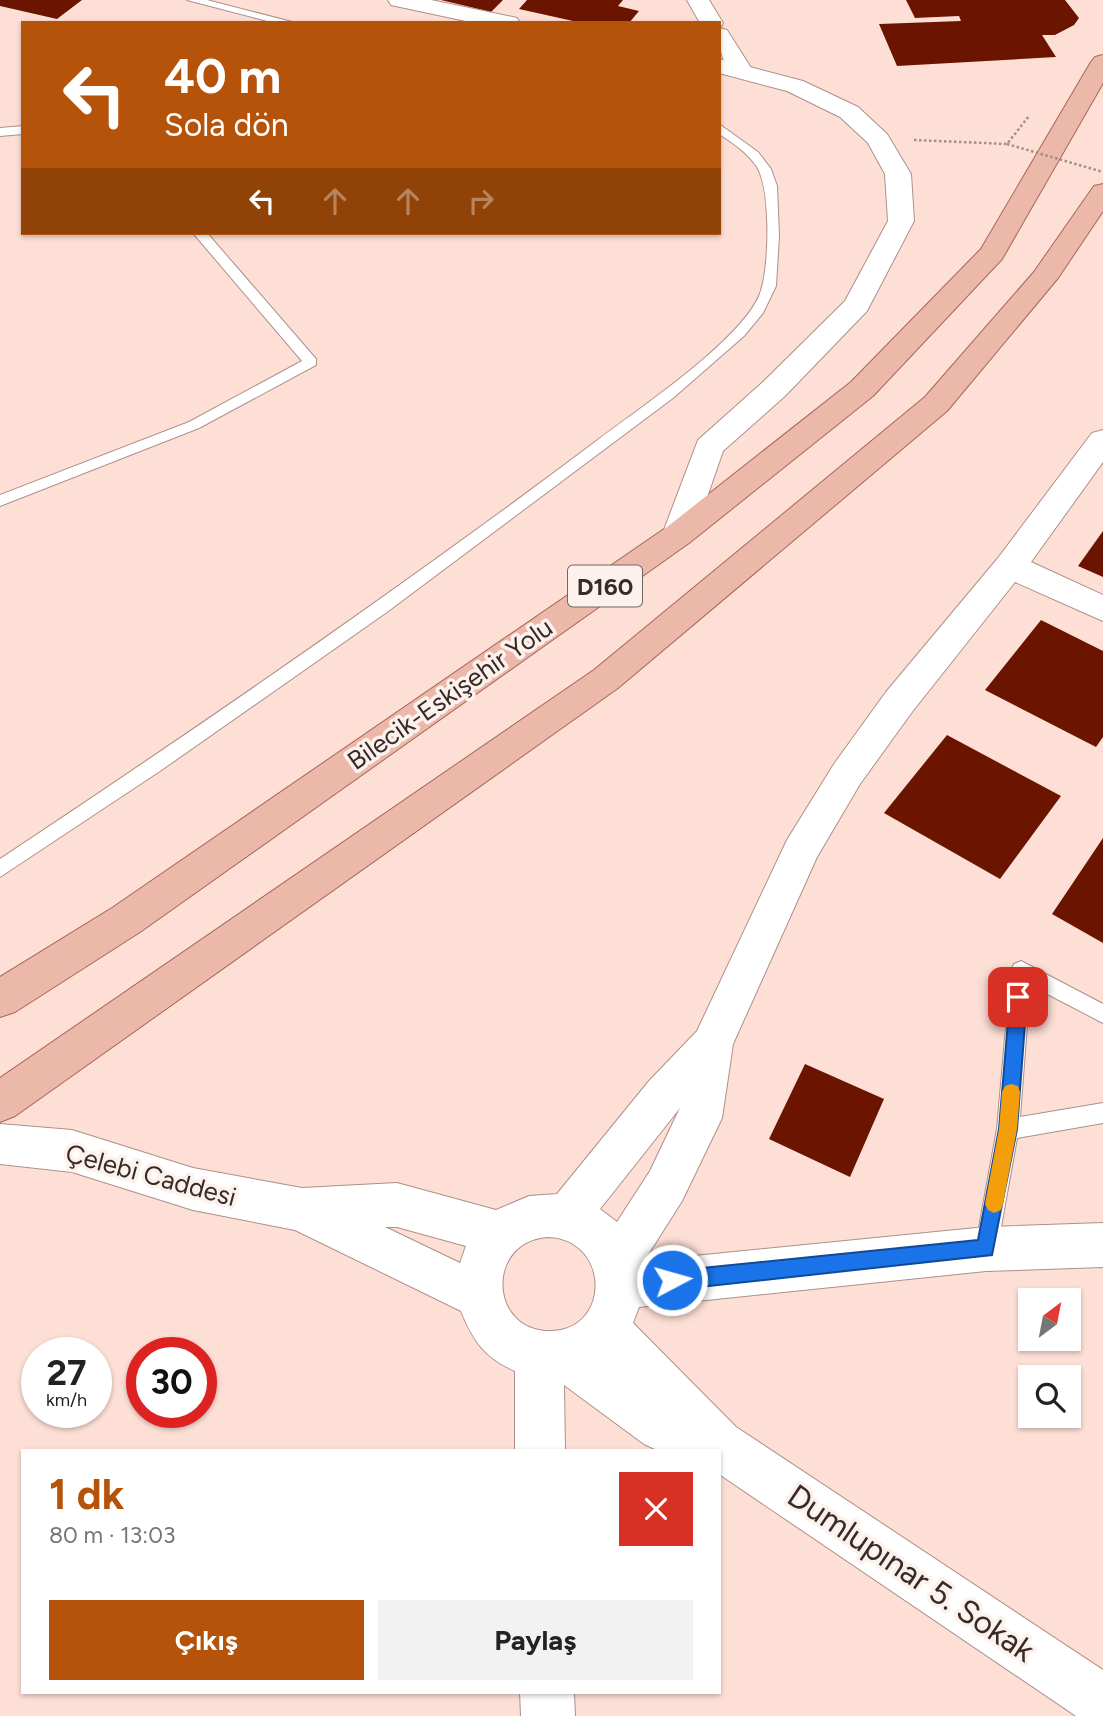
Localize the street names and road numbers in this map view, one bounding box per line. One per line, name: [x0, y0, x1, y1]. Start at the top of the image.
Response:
road number: D160: [568, 566, 642, 606]
street label: Bilecik-Eskişehir Yolu: [341, 611, 559, 777]
street label: Çelebi Caddesi: [62, 1137, 240, 1213]
street label: Dumlupınar 5. Sokak: [780, 1476, 1042, 1670]

